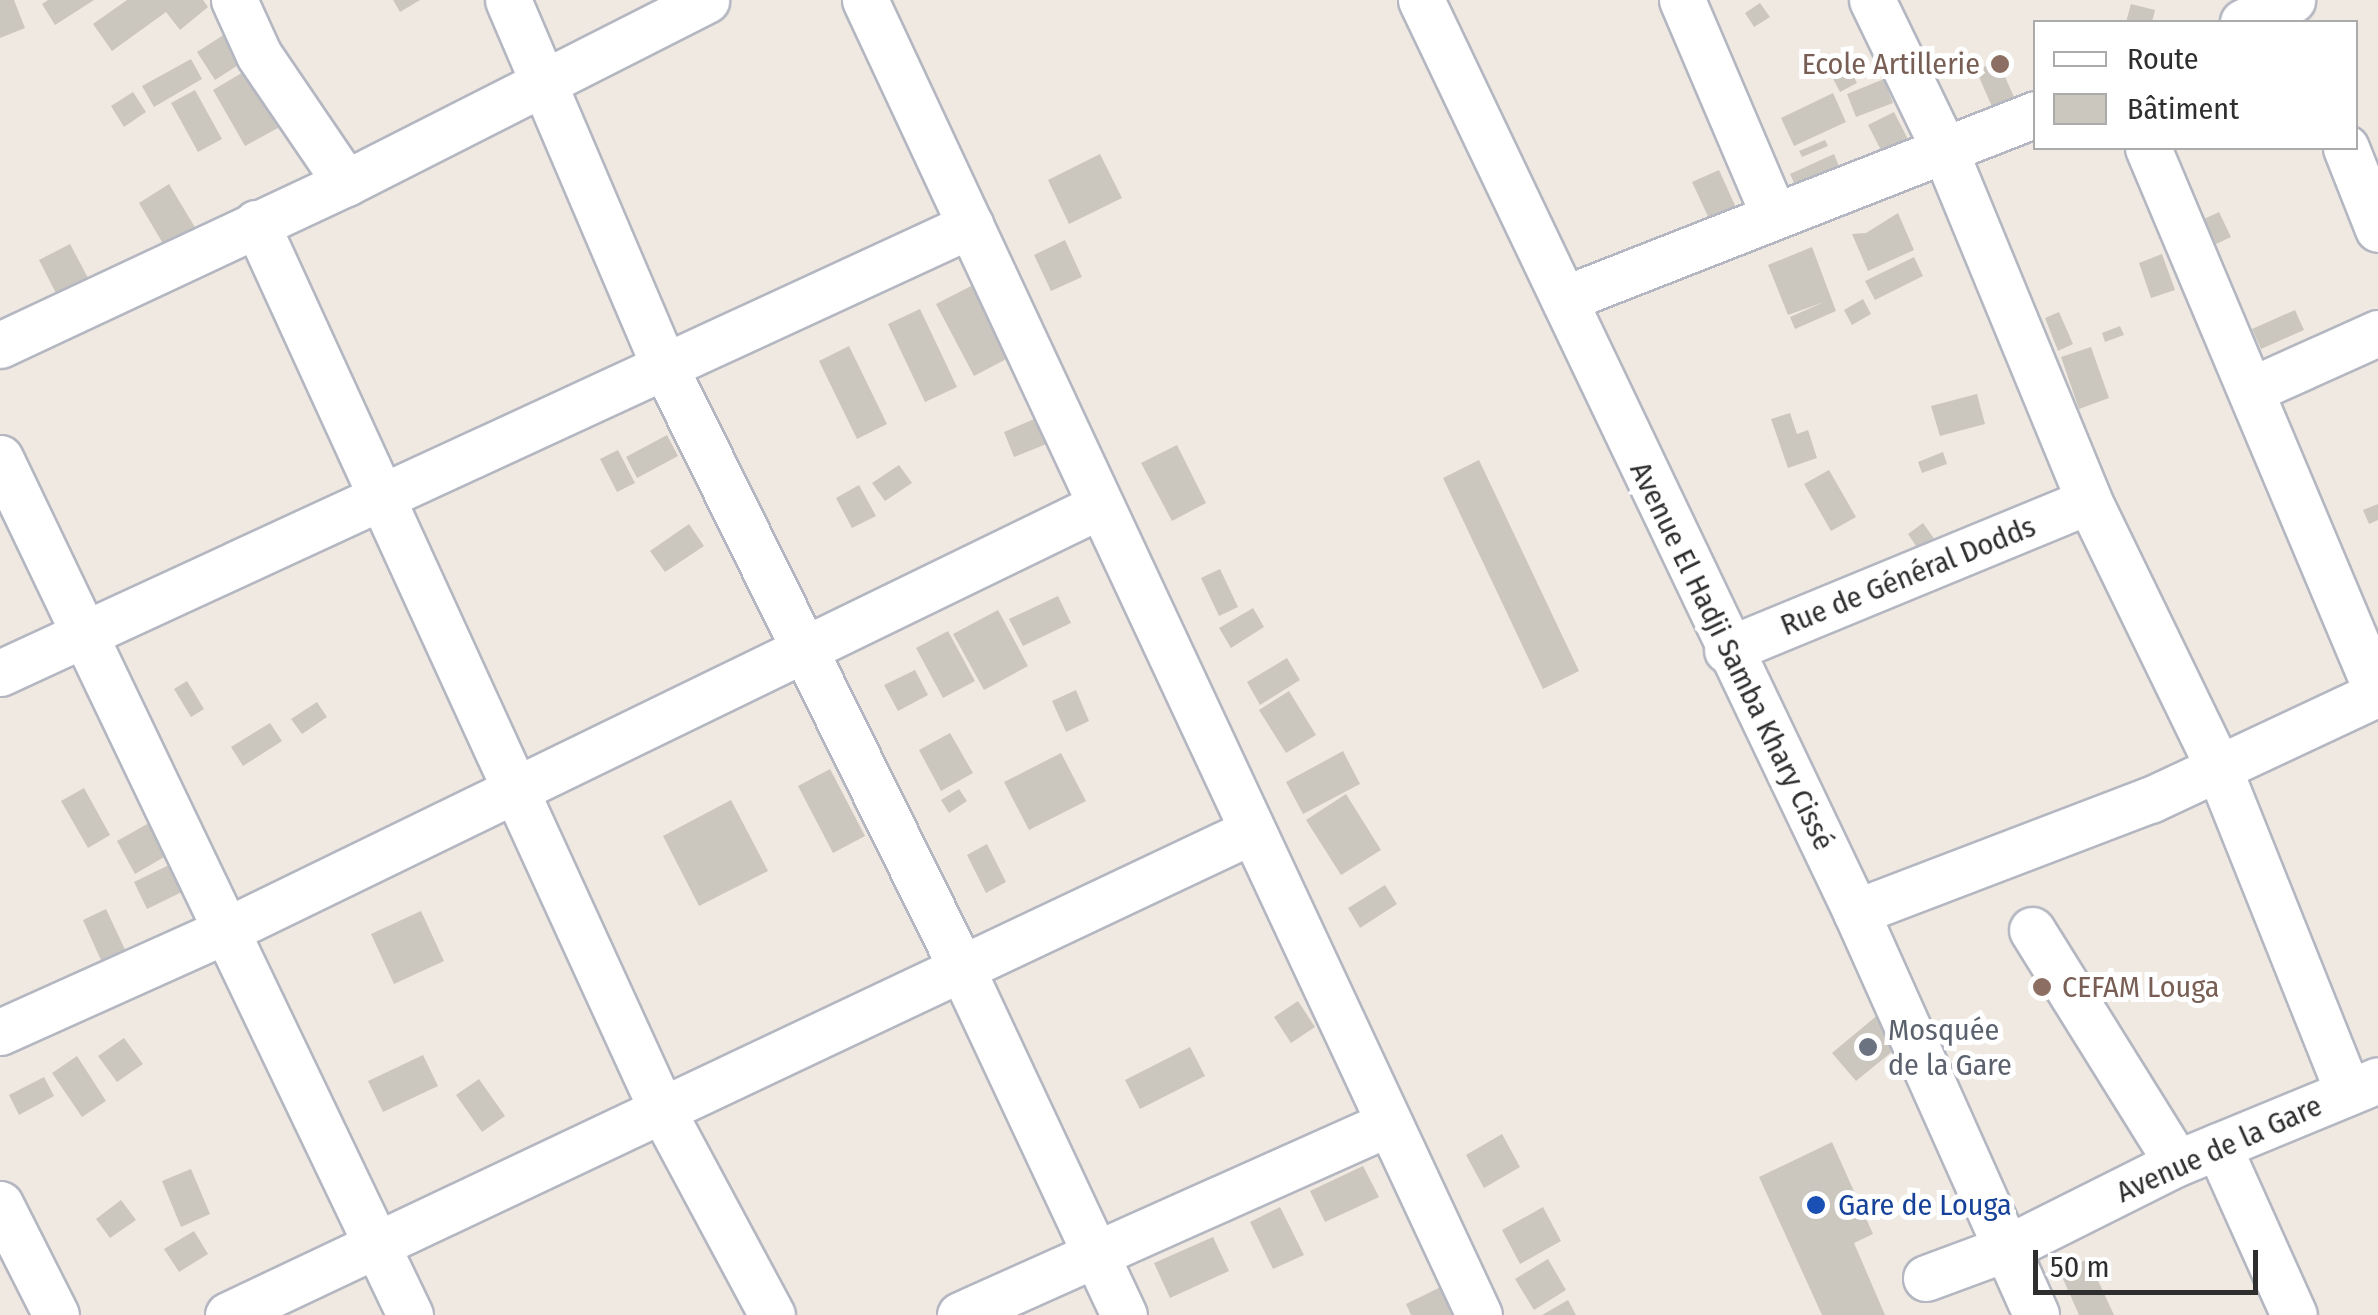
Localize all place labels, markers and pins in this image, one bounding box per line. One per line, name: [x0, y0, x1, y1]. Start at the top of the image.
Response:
place label: Ecole Artillerie: [1802, 46, 1980, 82]
marker: Ecole Artillerie: [1989, 53, 2011, 75]
place label: CEFAM Louga: [2062, 969, 2219, 1005]
marker: CEFAM Louga: [2031, 976, 2053, 998]
place label: Mosquée de la Gare: [1888, 1012, 2012, 1082]
marker: Mosquée de la Gare: [1857, 1036, 1879, 1058]
place label: Gare de Louga: [1838, 1187, 2012, 1223]
marker: Gare de Louga: [1803, 1192, 1829, 1218]

